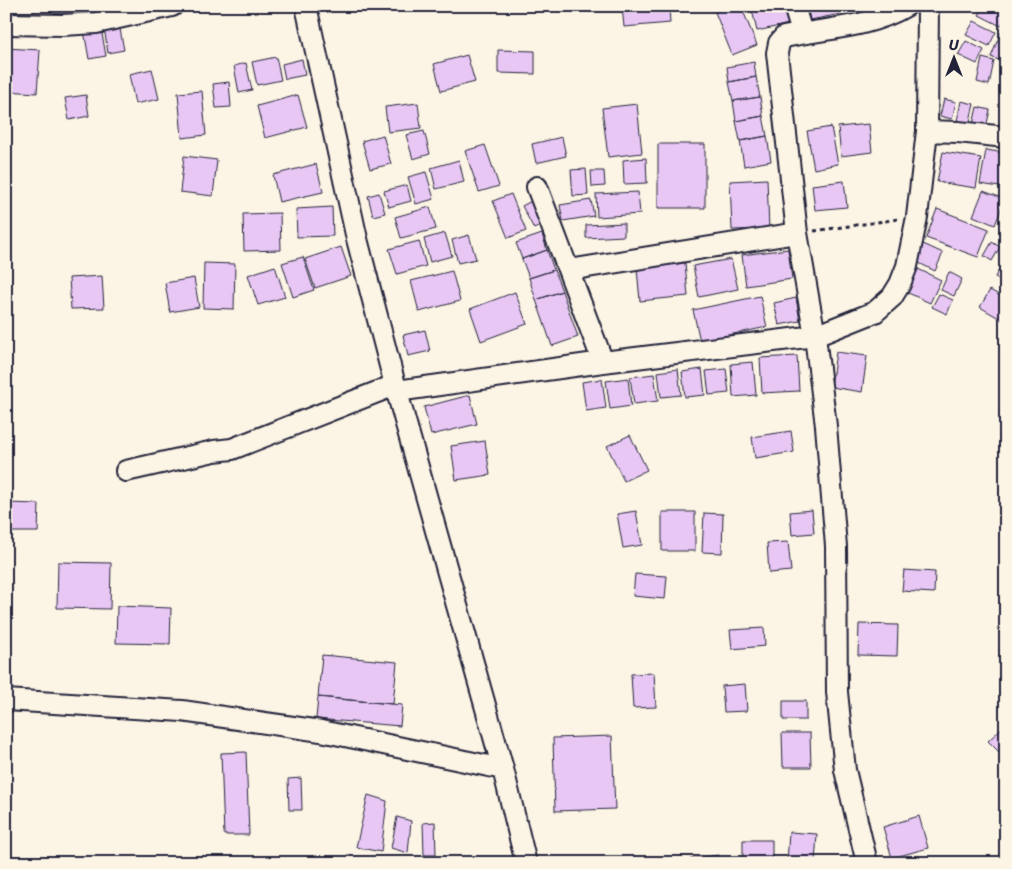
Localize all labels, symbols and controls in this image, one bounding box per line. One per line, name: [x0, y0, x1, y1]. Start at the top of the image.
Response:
north arrow: [930, 32, 980, 82]
text: U: [949, 33, 959, 58]

